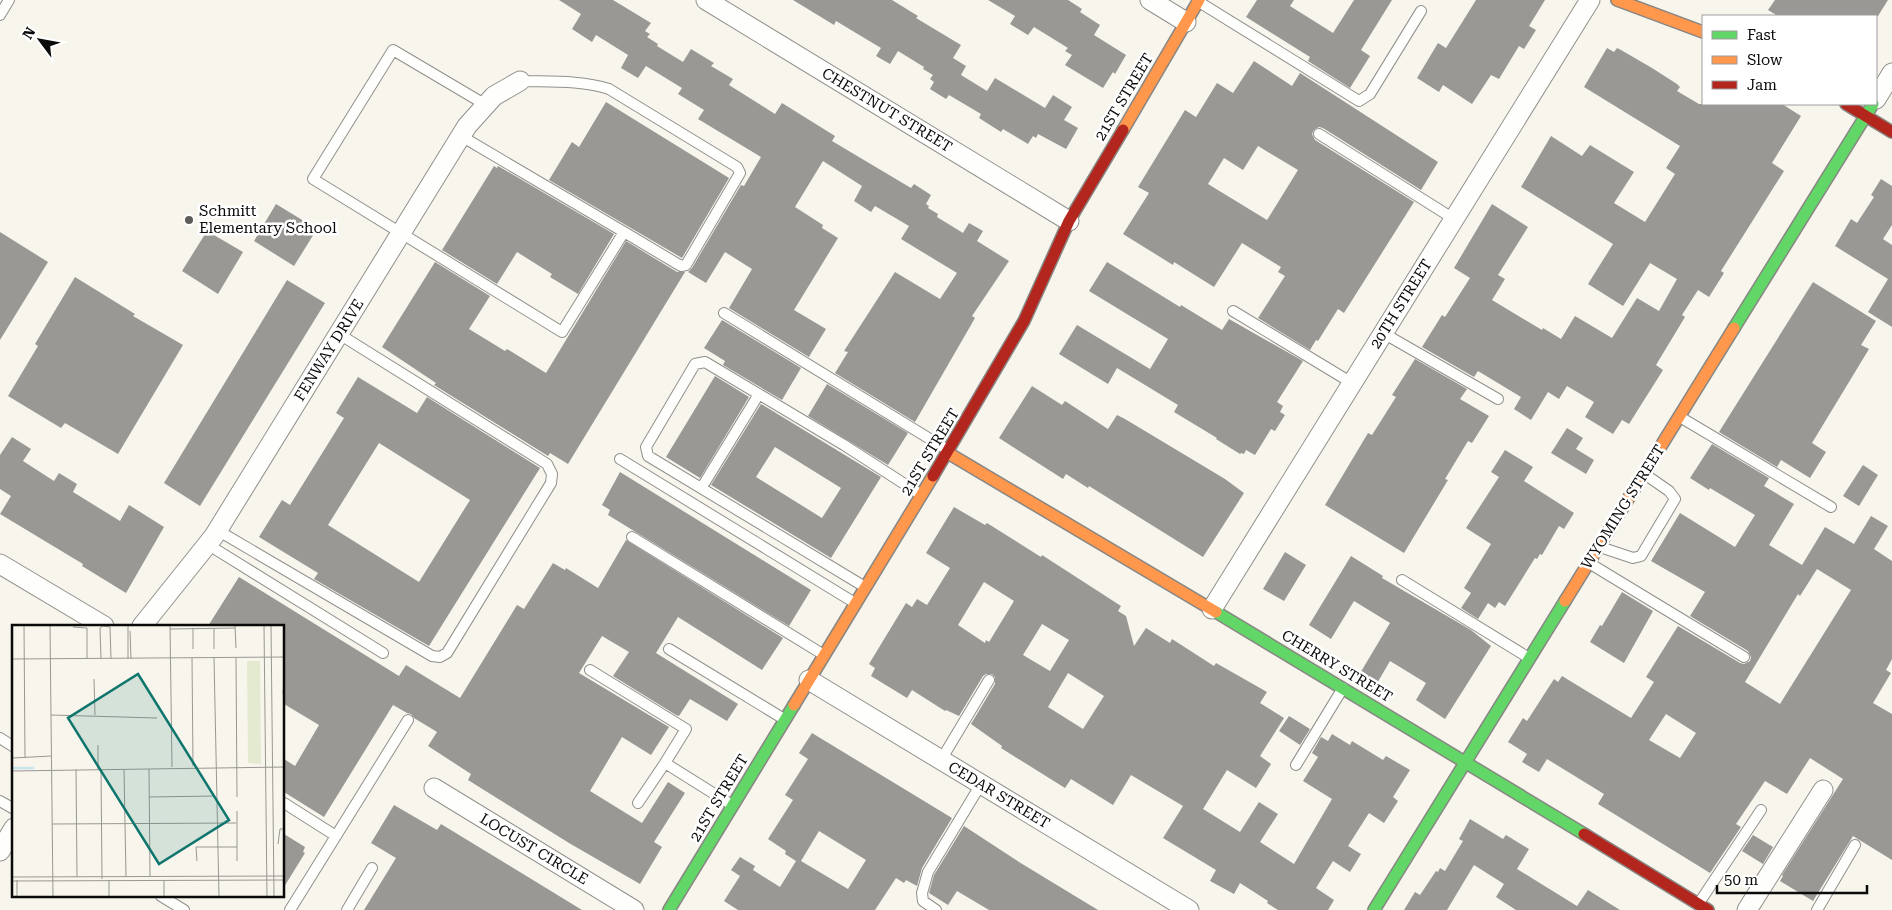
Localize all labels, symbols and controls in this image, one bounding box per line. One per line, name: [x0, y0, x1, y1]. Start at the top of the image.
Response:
north arrow: [15, 15, 65, 65]
legend: [1702, 15, 1877, 105]
text: N: [19, 24, 39, 42]
text: Fast: [1747, 26, 1777, 44]
street label: 21ST STREET: [1091, 50, 1157, 144]
text: Slow: [1747, 51, 1783, 69]
street label: CHESTNUT STREET: [819, 64, 955, 156]
text: Jam: [1747, 76, 1777, 94]
place label: Schmitt Elementary School: [199, 202, 337, 237]
marker: Schmitt Elementary School: [183, 214, 195, 226]
street label: 20TH STREET: [1366, 256, 1436, 352]
street label: FENWAY DRIVE: [290, 296, 368, 404]
street label: 21ST STREET: [897, 405, 963, 499]
street label: WYOMING STREET: [1577, 442, 1669, 572]
inset map: [12, 625, 285, 898]
street label: CHERRY STREET: [1278, 626, 1396, 706]
street label: 21ST STREET: [686, 751, 752, 845]
street label: CEDAR STREET: [945, 758, 1053, 832]
street label: LOCUST CIRCLE: [477, 810, 591, 888]
scale bar: [1717, 862, 1867, 894]
text: 50 m: [1724, 871, 1759, 889]

